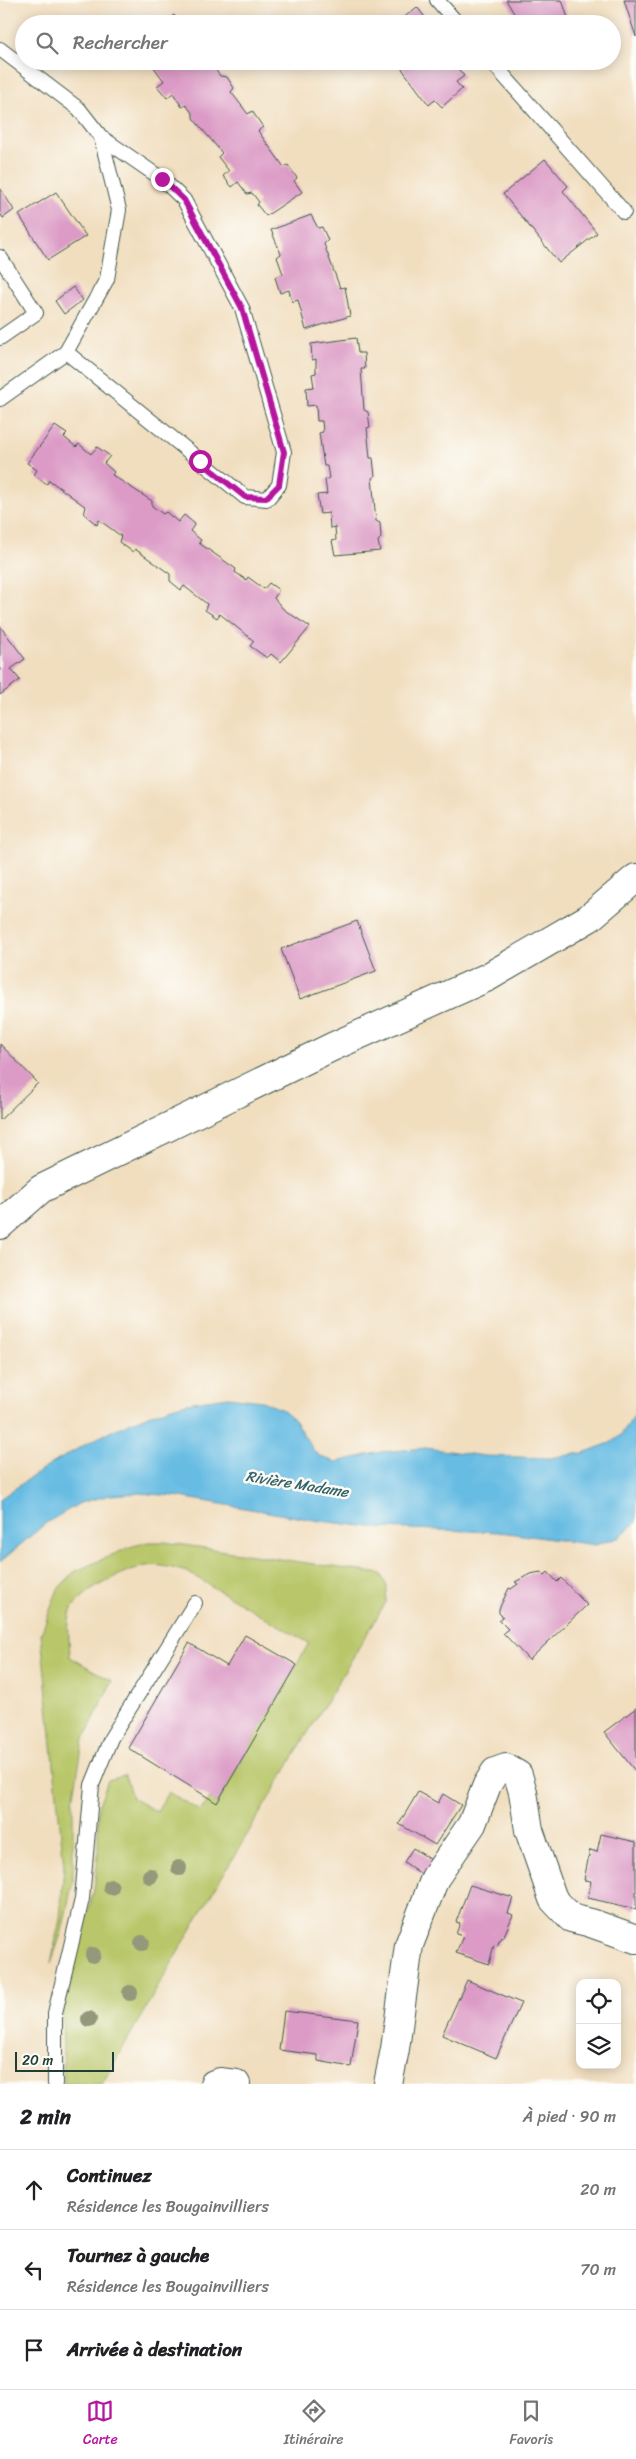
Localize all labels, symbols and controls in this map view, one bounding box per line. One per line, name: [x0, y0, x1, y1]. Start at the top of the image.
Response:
search box: [15, 15, 621, 70]
text: Rechercher: [73, 26, 168, 59]
icon: search: [33, 29, 61, 57]
route end: [151, 168, 174, 191]
route start: [189, 450, 212, 473]
water label: Rivière Madame: [244, 1463, 352, 1505]
map controls: [576, 1979, 621, 2069]
button: locate: [576, 1979, 621, 2024]
button: layers: [576, 2024, 621, 2069]
text: 20 m: [22, 2048, 53, 2073]
scale bar: [15, 2049, 114, 2072]
text: 2 min: [20, 2098, 71, 2136]
text: À pied · 90 m: [523, 2102, 616, 2131]
text: Continuez: [67, 2159, 152, 2192]
text: 20 m: [580, 2175, 616, 2204]
icon: ahead: [20, 2176, 48, 2204]
text: Résidence les Bougainvilliers: [67, 2192, 269, 2221]
text: Tournez à gauche: [67, 2239, 209, 2272]
text: 70 m: [580, 2255, 616, 2284]
icon: left: [20, 2256, 48, 2284]
text: Résidence les Bougainvilliers: [67, 2272, 269, 2301]
text: Arrivée à destination: [67, 2333, 242, 2366]
icon: arrive: [20, 2336, 48, 2364]
tab: Carte: [83, 2397, 118, 2452]
tab: Itinéraire: [284, 2397, 344, 2452]
tab: Favoris: [509, 2397, 553, 2452]

